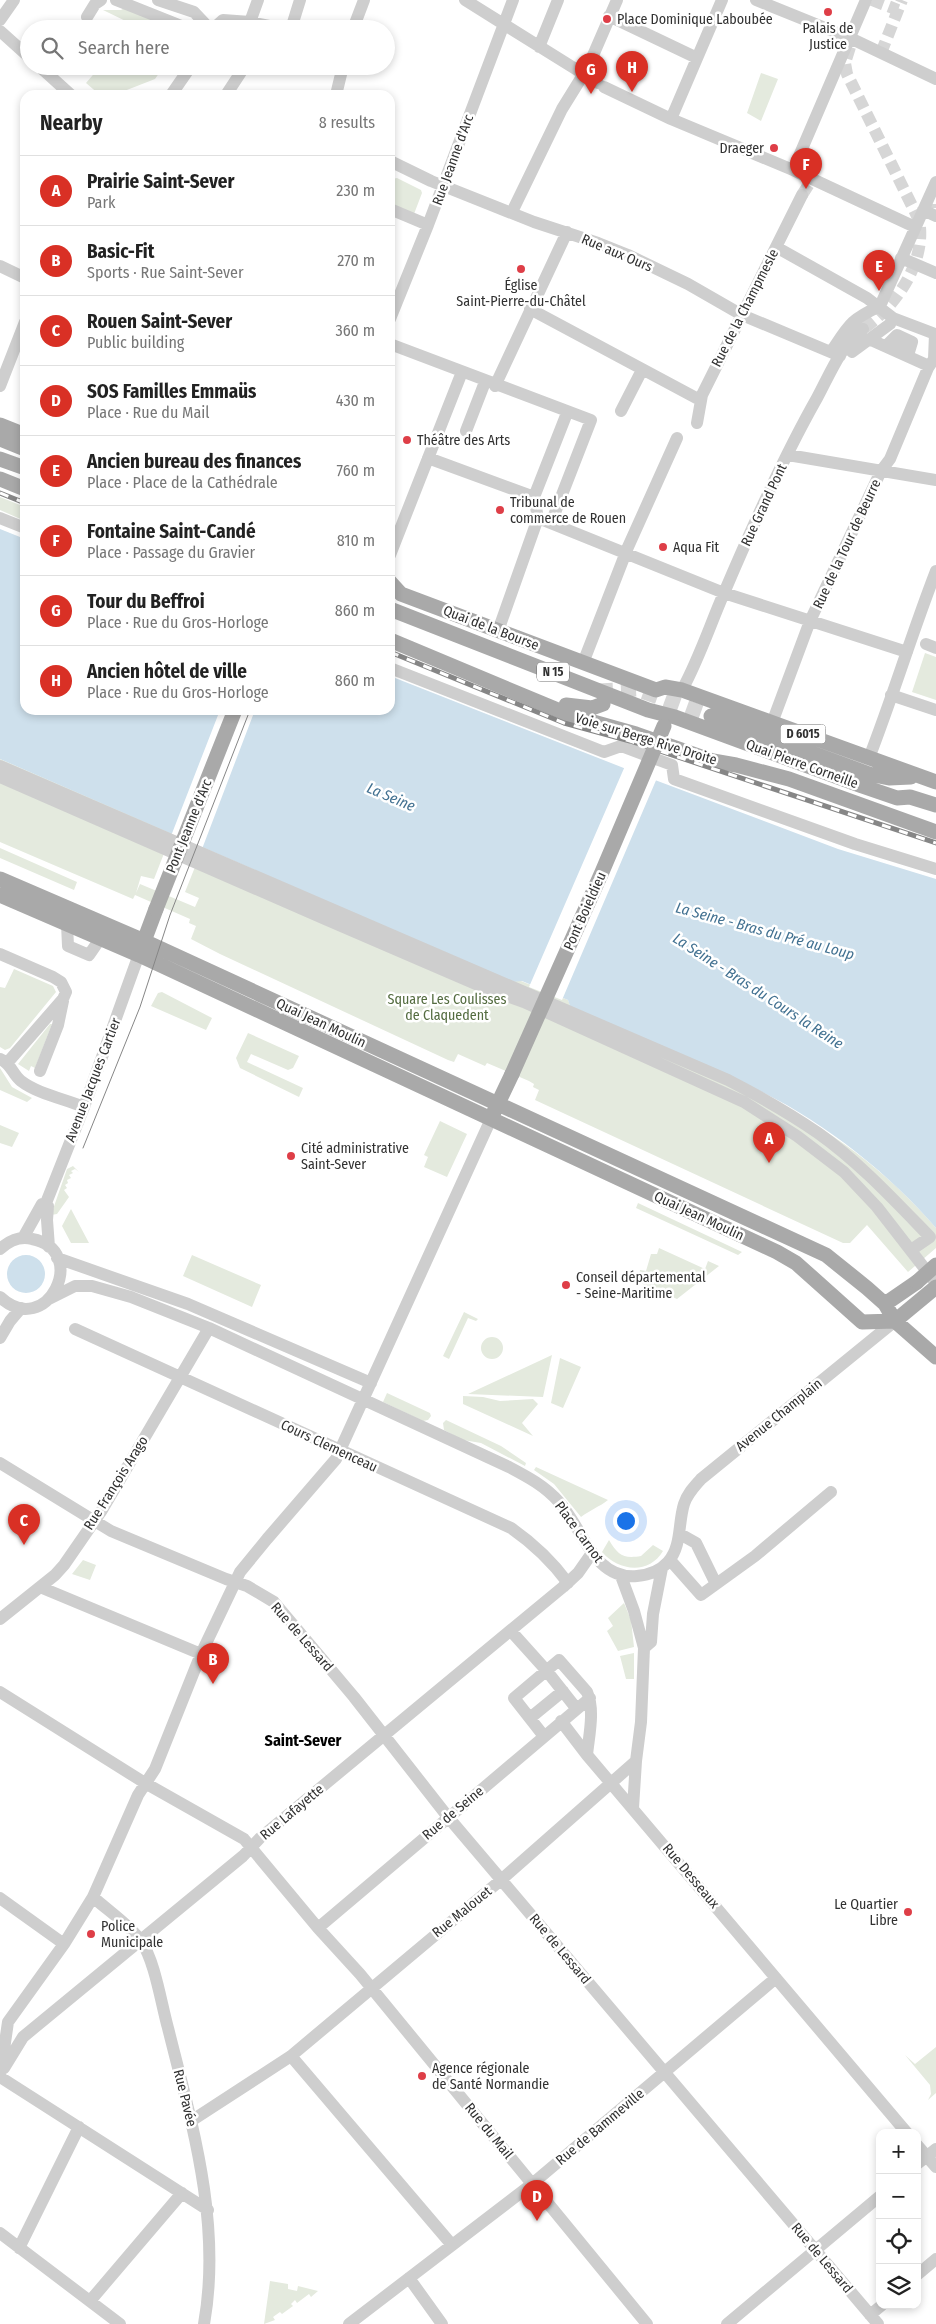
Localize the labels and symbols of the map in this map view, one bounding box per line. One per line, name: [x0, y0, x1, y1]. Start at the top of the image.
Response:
marker: Palais de Justice: [822, 6, 834, 18]
place label: Place Dominique Laboubée: [617, 11, 773, 28]
marker: Place Dominique Laboubée: [601, 13, 613, 25]
place label: Palais de Justice: [802, 20, 854, 53]
pin: H: [616, 51, 648, 92]
pin: G: [575, 53, 607, 94]
street label: Rue Jeanne d'Arc: [429, 112, 477, 208]
place label: Draeger: [719, 140, 764, 157]
marker: Draeger: [768, 142, 780, 154]
pin: F: [790, 148, 822, 189]
street label: Rue aux Ours: [579, 230, 655, 276]
street label: Rue de la Champmesle: [708, 246, 782, 370]
pin: E: [863, 250, 895, 291]
marker: Église Saint-Pierre-du-Châtel: [515, 263, 527, 275]
place label: Église Saint-Pierre-du-Châtel: [456, 276, 586, 310]
place label: Théâtre des Arts: [417, 432, 510, 449]
marker: Théâtre des Arts: [401, 434, 413, 446]
street label: Rue Grand Pont: [738, 461, 791, 549]
street label: Rue de la Tour de Beurre: [809, 476, 885, 612]
place label: Tribunal de commerce de Rouen: [510, 494, 626, 527]
marker: Tribunal de commerce de Rouen: [494, 504, 506, 516]
place label: Aqua Fit: [673, 539, 720, 556]
marker: Aqua Fit: [657, 541, 669, 553]
street label: Quai de la Bourse: [441, 602, 541, 654]
road number: N 15: [537, 662, 569, 682]
street label: Voie sur Berge Rive Droite: [573, 709, 719, 769]
road number: D 6015: [780, 724, 826, 744]
street label: Quai Pierre Corneille: [744, 736, 861, 792]
street label: Pont Jeanne d'Arc: [162, 777, 216, 875]
water label: La Seine: [364, 779, 418, 815]
street label: Pont Boieldieu: [560, 869, 610, 953]
water label: La Seine - Bras du Pré au Loup: [674, 898, 856, 964]
water label: La Seine - Bras du Cours la Reine: [670, 929, 846, 1053]
park label: Square Les Coulisses de Claquedent: [388, 991, 506, 1024]
street label: Quai Jean Moulin: [273, 995, 369, 1051]
street label: Avenue Jacques Cartier: [62, 1016, 125, 1144]
pin: A: [753, 1122, 785, 1163]
place label: Cité administrative Saint-Sever: [301, 1140, 409, 1173]
marker: Cité administrative Saint-Sever: [285, 1150, 297, 1162]
street label: Quai Jean Moulin: [651, 1188, 747, 1244]
place label: Conseil départemental - Seine-Maritime: [576, 1269, 706, 1302]
marker: Conseil départemental - Seine-Maritime: [560, 1279, 572, 1291]
street label: Avenue Champlain: [732, 1375, 826, 1455]
street label: Cours Clemenceau: [278, 1416, 380, 1476]
street label: Rue François Arago: [80, 1433, 152, 1533]
street label: Place Carnot: [551, 1498, 607, 1566]
pin: C: [8, 1504, 40, 1545]
your location: [613, 1508, 639, 1534]
street label: Rue de Lessard: [267, 1599, 337, 1675]
pin: B: [197, 1643, 229, 1684]
district label: Saint-Sever: [265, 1731, 342, 1750]
street label: Rue Lafayette: [257, 1780, 327, 1843]
street label: Rue de Seine: [419, 1782, 487, 1843]
street label: Rue Desseaux: [659, 1840, 723, 1912]
street label: Rue Malouet: [429, 1883, 496, 1941]
place label: Le Quartier Libre: [834, 1896, 898, 1929]
marker: Le Quartier Libre: [902, 1906, 914, 1918]
street label: Rue de Lessard: [526, 1910, 594, 1988]
place label: Police Municipale: [101, 1918, 163, 1951]
marker: Police Municipale: [85, 1928, 97, 1940]
place label: Agence régionale de Santé Normandie: [432, 2060, 549, 2093]
street label: Rue Pavée: [170, 2068, 200, 2128]
marker: Agence régionale de Santé Normandie: [416, 2070, 428, 2082]
street label: Rue de Bammeville: [552, 2085, 648, 2169]
street label: Rue du Mail: [461, 2099, 517, 2163]
pin: D: [521, 2180, 553, 2221]
street label: Rue de Lessard: [788, 2219, 856, 2297]

